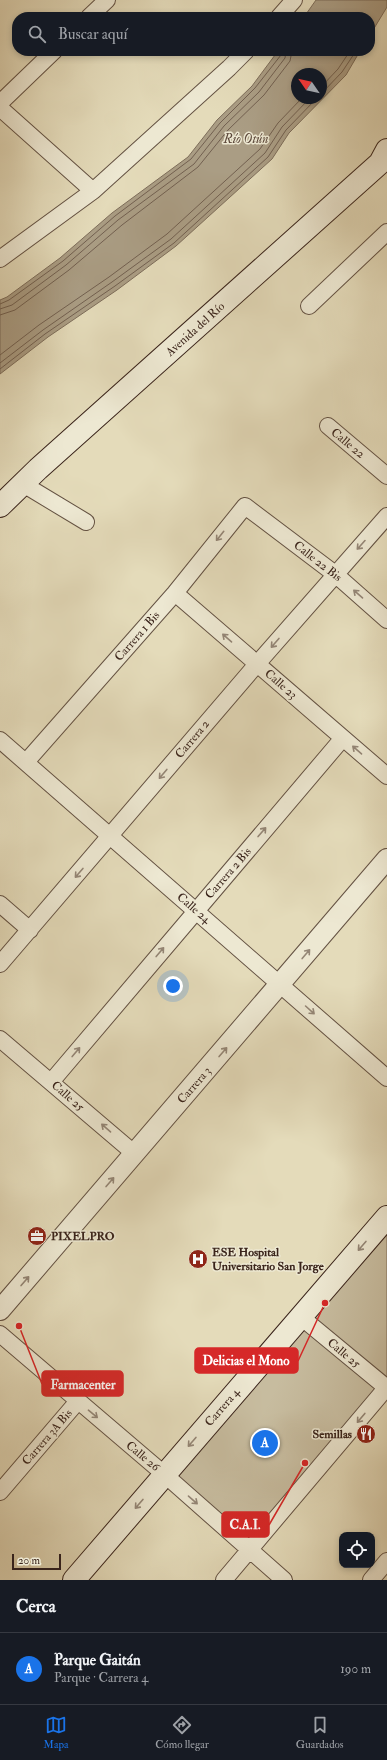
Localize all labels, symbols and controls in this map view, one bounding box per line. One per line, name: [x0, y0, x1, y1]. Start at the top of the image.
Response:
search box: [12, 12, 375, 56]
icon: search: [26, 23, 48, 45]
text: Buscar aquí: [58, 25, 127, 44]
north arrow: [291, 68, 327, 104]
water label: Río Otún: [223, 131, 268, 147]
street label: Avenida del Río: [162, 299, 228, 360]
street label: Calle 22: [328, 425, 368, 462]
one-way arrow: [216, 531, 225, 542]
street label: Calle 22 Bis: [291, 538, 345, 585]
one-way arrow: [357, 540, 366, 550]
one-way arrow: [353, 590, 363, 599]
street label: Carrera 1 Bis: [112, 608, 163, 664]
one-way arrow: [222, 633, 232, 643]
one-way arrow: [270, 638, 280, 648]
street label: Calle 23: [261, 666, 300, 703]
street label: Carrera 2: [172, 717, 213, 762]
one-way arrow: [352, 746, 363, 755]
one-way arrow: [159, 768, 168, 779]
one-way arrow: [258, 827, 267, 837]
street label: Carrera 2 Bis: [202, 845, 255, 902]
one-way arrow: [75, 867, 84, 878]
street label: Calle 24: [174, 890, 214, 927]
one-way arrow: [155, 947, 164, 958]
one-way arrow: [302, 949, 311, 960]
your location: [163, 976, 183, 996]
one-way arrow: [305, 1005, 315, 1015]
one-way arrow: [72, 1046, 81, 1057]
one-way arrow: [218, 1047, 227, 1057]
street label: Carrera 3: [174, 1064, 215, 1107]
street label: Calle 25: [48, 1078, 88, 1115]
one-way arrow: [100, 1124, 111, 1133]
one-way arrow: [106, 1177, 115, 1188]
office icon: PIXELPRO: [26, 1225, 48, 1247]
place label: PIXELPRO: [51, 1229, 115, 1244]
one-way arrow: [357, 1241, 366, 1252]
place label: ESE Hospital Universitario San Jorge: [212, 1245, 325, 1274]
hospital icon: ESE Hospital Universitario San Jorge: [187, 1248, 209, 1270]
one-way arrow: [21, 1275, 30, 1286]
street label: Calle 25: [324, 1335, 364, 1372]
callout: Delicias el Mono: [195, 1348, 298, 1373]
text: Delicias el Mono: [202, 1353, 290, 1369]
callout: Farmacenter: [42, 1371, 123, 1396]
text: Farmacenter: [50, 1377, 117, 1393]
street label: Carrera 4: [202, 1385, 243, 1430]
street label: Carrera 3A Bis: [19, 1406, 76, 1468]
one-way arrow: [88, 1410, 99, 1419]
one-way arrow: [357, 1412, 366, 1423]
restaurant icon: Semillas: [355, 1423, 377, 1445]
place label: Semillas: [313, 1427, 352, 1442]
pin: A: [252, 1428, 278, 1458]
one-way arrow: [187, 1437, 197, 1447]
street label: Calle 26: [123, 1438, 163, 1475]
one-way arrow: [188, 1495, 198, 1504]
one-way arrow: [134, 1499, 143, 1509]
callout: C.A.I.: [222, 1512, 269, 1537]
text: C.A.I.: [230, 1517, 261, 1533]
map controls: [339, 1532, 375, 1568]
button: locate: [339, 1532, 375, 1568]
scale bar: [12, 1552, 61, 1571]
text: 20 m: [18, 1554, 40, 1567]
text: Cerca: [16, 1596, 56, 1617]
text: Parque Gaitán: [54, 1651, 141, 1670]
text: A: [25, 1661, 33, 1677]
text: 190 m: [340, 1661, 371, 1677]
text: Parque · Carrera 4: [54, 1670, 148, 1686]
tab: Mapa: [43, 1714, 69, 1751]
tab: Cómo llegar: [155, 1714, 209, 1751]
tab: Guardados: [296, 1714, 344, 1751]

